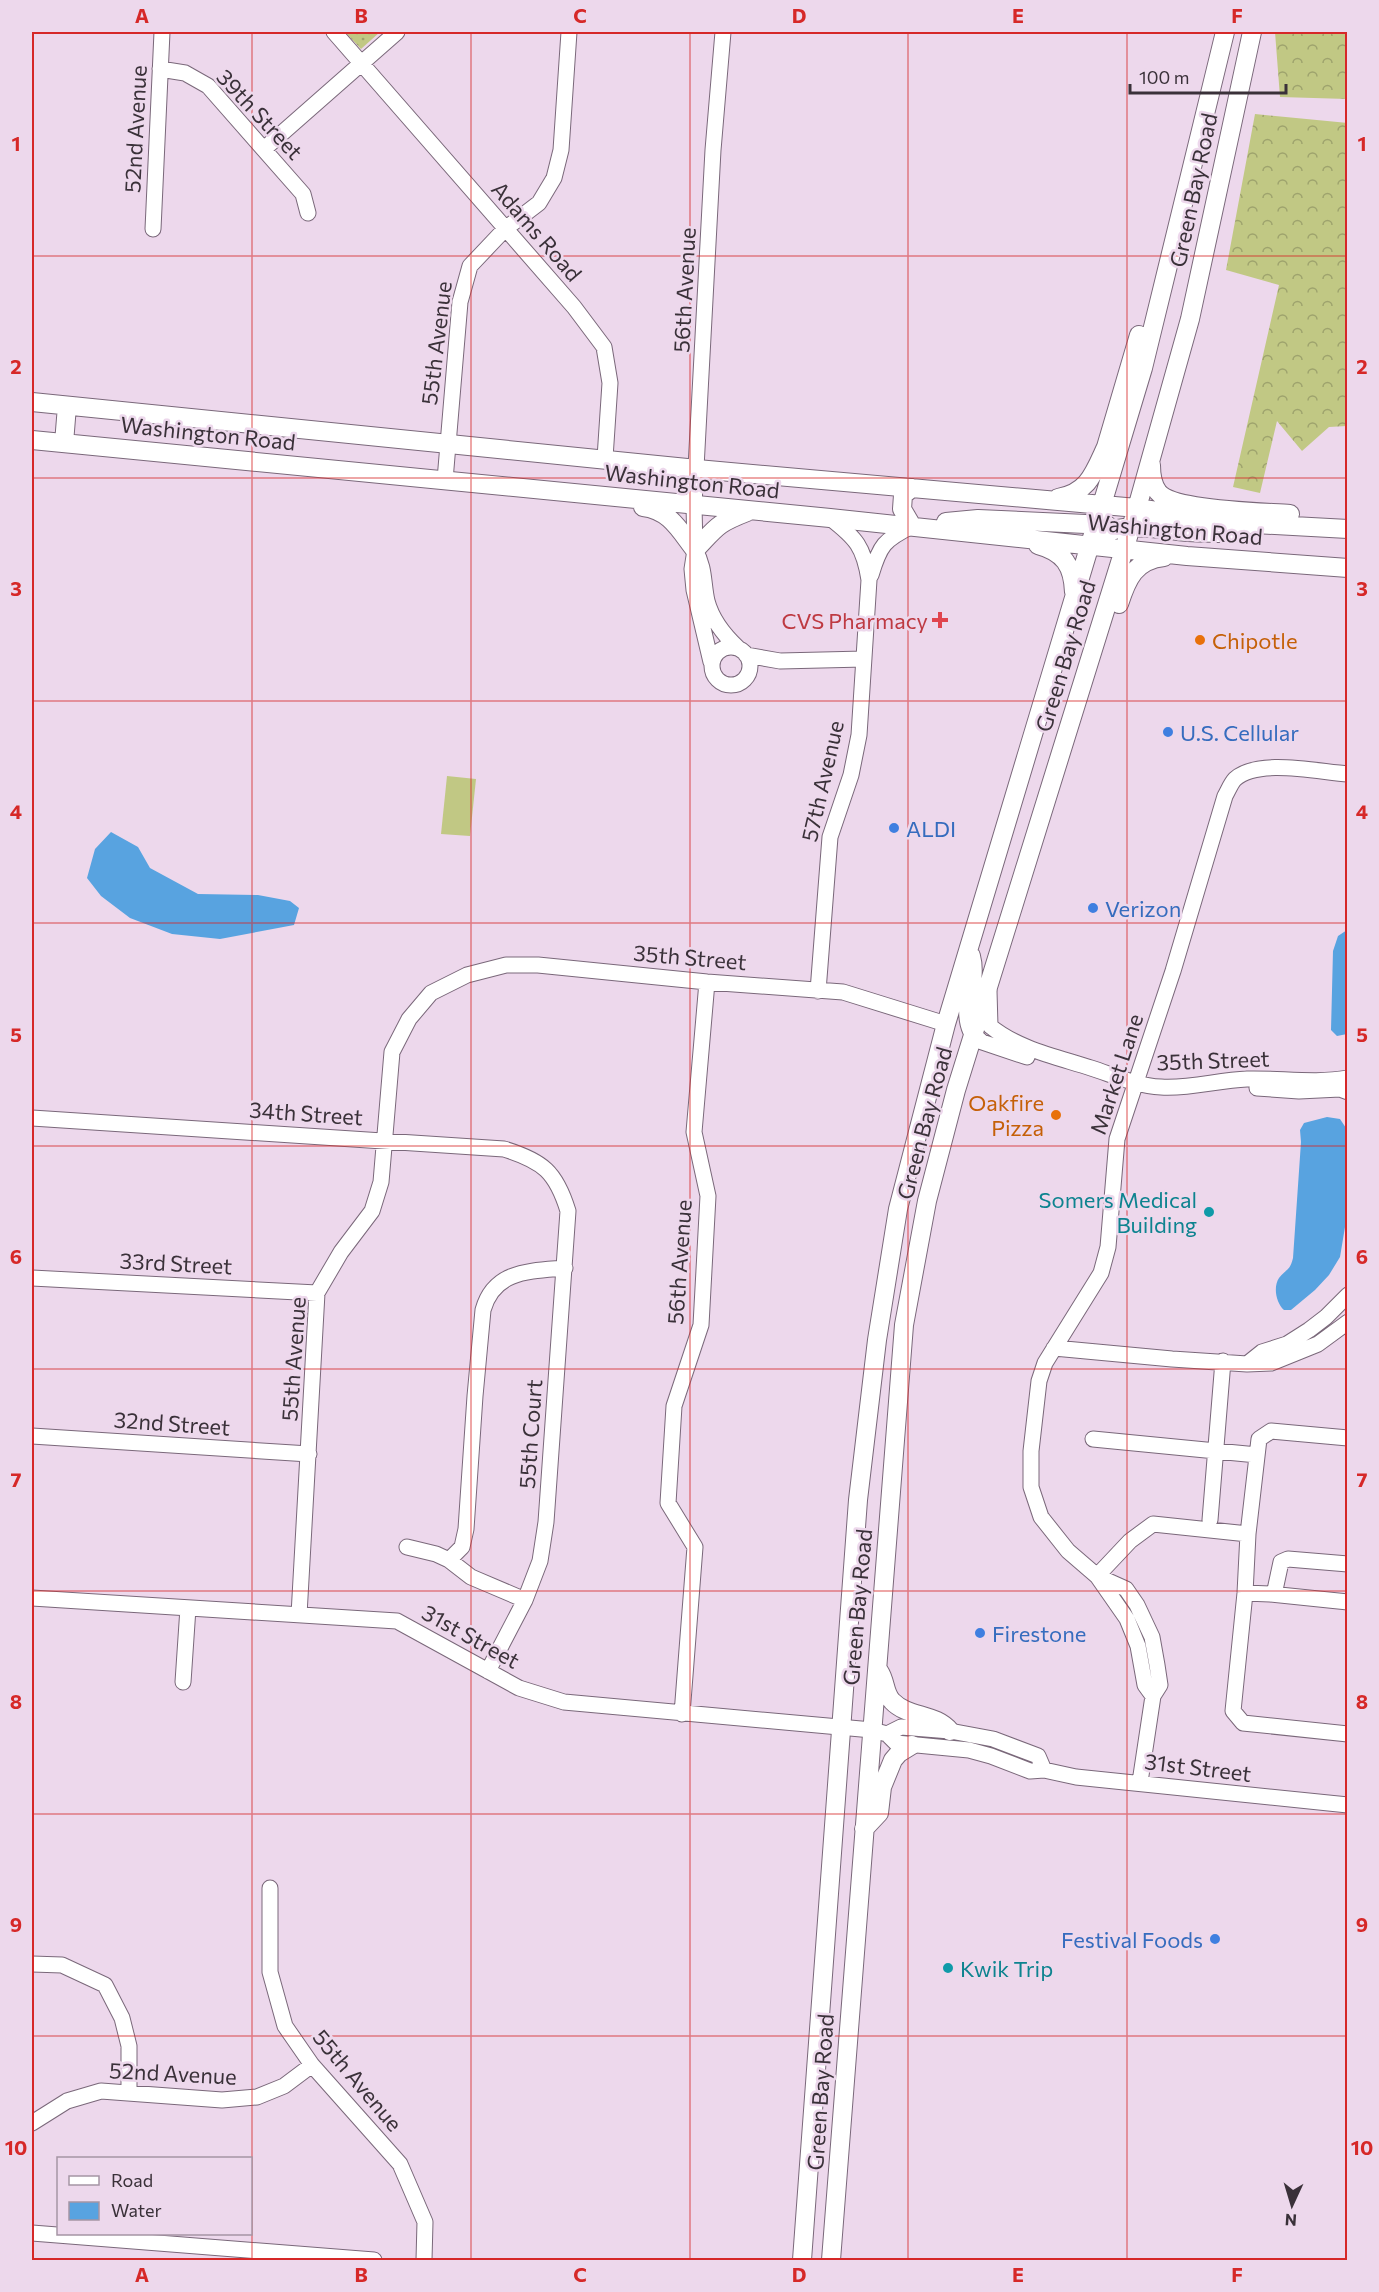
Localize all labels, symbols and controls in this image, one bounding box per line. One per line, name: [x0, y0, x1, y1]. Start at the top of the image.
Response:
text: A: [135, 3, 149, 27]
text: B: [354, 3, 368, 27]
text: C: [573, 3, 587, 27]
text: D: [792, 3, 806, 27]
text: E: [1012, 3, 1024, 27]
text: F: [1231, 3, 1243, 27]
scale bar: [1130, 57, 1286, 95]
street label: 39th Street: [211, 63, 309, 165]
street label: 52nd Avenue: [118, 65, 152, 193]
text: 100 m: [1139, 66, 1189, 88]
street label: Green Bay Road: [1163, 110, 1223, 270]
text: 1: [11, 131, 21, 155]
text: 1: [1357, 131, 1367, 155]
street label: Adams Road: [486, 175, 588, 287]
street label: 56th Avenue: [667, 227, 701, 353]
street label: 55th Avenue: [415, 280, 457, 406]
text: 2: [10, 354, 22, 378]
text: 2: [1356, 354, 1368, 378]
street label: Washington Road: [119, 410, 297, 456]
street label: Washington Road: [603, 458, 781, 504]
street label: Washington Road: [1086, 508, 1264, 550]
text: 3: [10, 576, 22, 600]
text: 3: [1356, 576, 1368, 600]
street label: Green Bay Road: [1029, 577, 1101, 735]
place label: CVS Pharmacy: [781, 607, 928, 634]
marker: CVS Pharmacy: [933, 613, 947, 627]
place label: Chipotle: [1212, 627, 1298, 654]
marker: Chipotle: [1193, 633, 1207, 647]
street label: 57th Avenue: [795, 718, 849, 844]
place label: U.S. Cellular: [1180, 719, 1299, 746]
marker: U.S. Cellular: [1161, 725, 1175, 739]
text: 4: [10, 799, 22, 823]
text: 4: [1356, 799, 1368, 823]
place label: ALDI: [906, 815, 956, 842]
marker: ALDI: [887, 821, 901, 835]
place label: Verizon: [1105, 895, 1181, 922]
marker: Verizon: [1086, 901, 1100, 915]
street label: 35th Street: [632, 939, 748, 975]
street label: Market Lane: [1084, 1010, 1148, 1138]
text: 5: [10, 1022, 22, 1046]
text: 5: [1356, 1022, 1368, 1046]
street label: Green Bay Road: [891, 1044, 957, 1202]
street label: 35th Street: [1156, 1045, 1270, 1075]
place label: Oakfire Pizza: [968, 1089, 1044, 1141]
street label: 34th Street: [248, 1096, 364, 1130]
marker: Oakfire Pizza: [1049, 1108, 1063, 1122]
place label: Somers Medical Building: [1039, 1186, 1197, 1238]
street label: 56th Avenue: [661, 1199, 697, 1325]
marker: Somers Medical Building: [1202, 1205, 1216, 1219]
text: 6: [10, 1244, 22, 1268]
text: 6: [1356, 1244, 1368, 1268]
street label: 33rd Street: [119, 1247, 233, 1279]
street label: 55th Avenue: [275, 1296, 311, 1422]
street label: 55th Court: [513, 1378, 547, 1490]
street label: 32nd Street: [113, 1405, 231, 1441]
text: 7: [11, 1467, 22, 1491]
text: 7: [1357, 1467, 1368, 1491]
street label: Green Bay Road: [837, 1528, 877, 1686]
street label: 31st Street: [418, 1598, 524, 1674]
place label: Firestone: [992, 1620, 1086, 1647]
marker: Firestone: [973, 1626, 987, 1640]
text: 8: [10, 1689, 22, 1713]
text: 8: [1356, 1689, 1368, 1713]
street label: 31st Street: [1143, 1747, 1253, 1787]
text: 9: [10, 1912, 22, 1936]
text: 9: [1356, 1912, 1368, 1936]
place label: Festival Foods: [1061, 1926, 1203, 1953]
marker: Festival Foods: [1208, 1932, 1222, 1946]
place label: Kwik Trip: [960, 1955, 1053, 1982]
marker: Kwik Trip: [941, 1961, 955, 1975]
street label: Green Bay Road: [801, 2013, 839, 2171]
street label: 55th Avenue: [308, 2024, 408, 2136]
street label: 52nd Avenue: [109, 2056, 237, 2090]
text: 10: [5, 2135, 27, 2159]
text: 10: [1351, 2135, 1373, 2159]
legend: [57, 2157, 252, 2235]
text: Road: [111, 2169, 153, 2191]
north arrow: [1262, 2175, 1322, 2235]
text: Water: [111, 2199, 162, 2221]
text: N: [1284, 2211, 1298, 2230]
text: A: [135, 2262, 149, 2286]
text: B: [354, 2262, 368, 2286]
text: C: [573, 2262, 587, 2286]
text: D: [792, 2262, 806, 2286]
text: E: [1012, 2262, 1024, 2286]
text: F: [1231, 2262, 1243, 2286]

